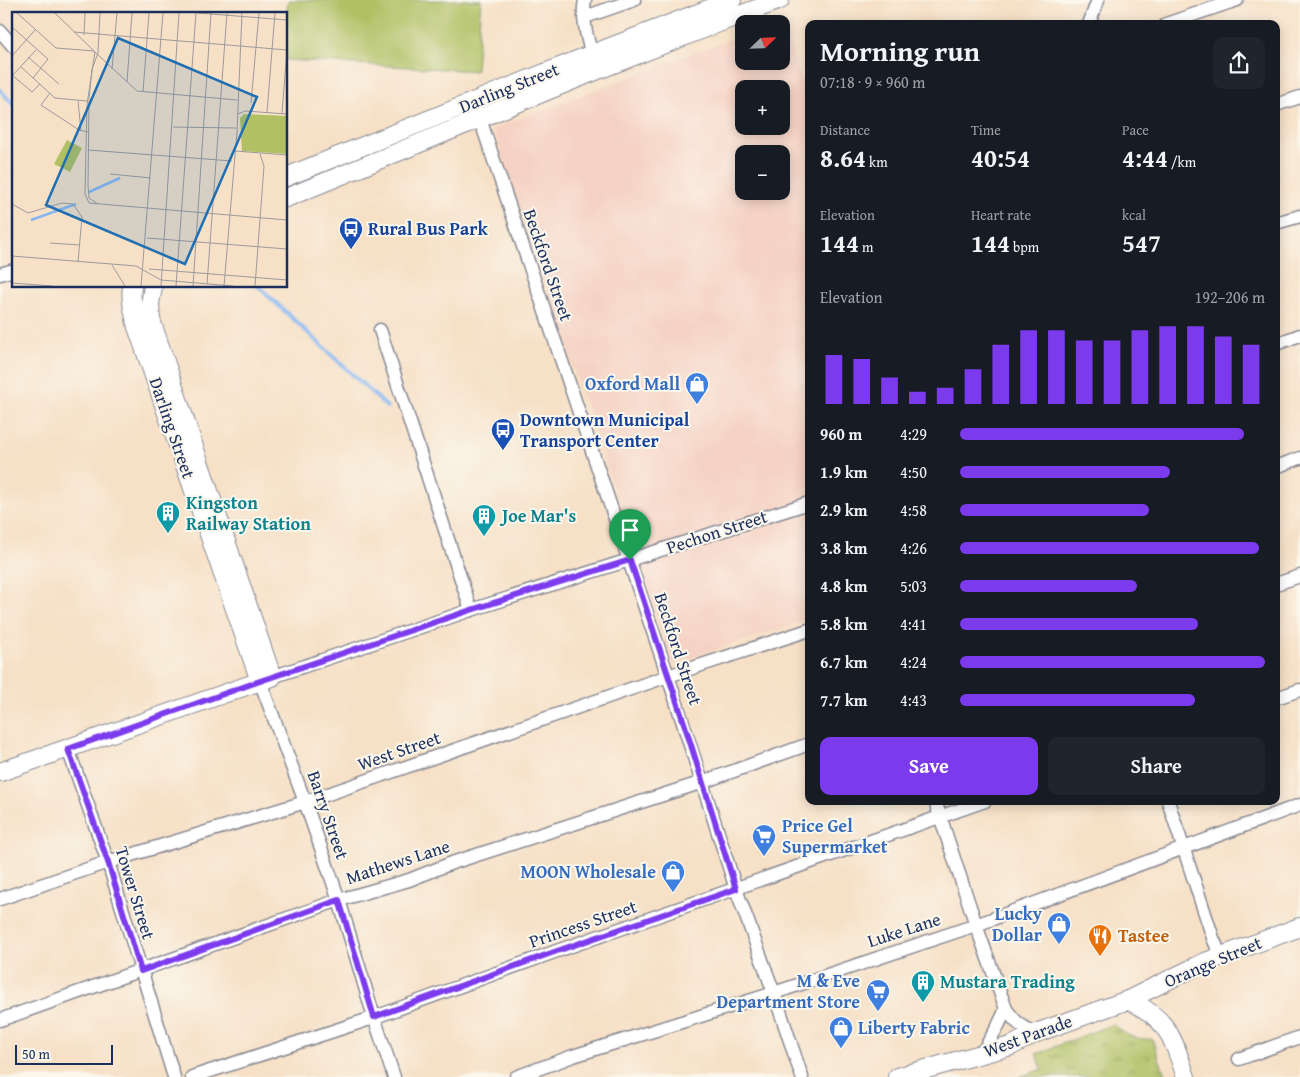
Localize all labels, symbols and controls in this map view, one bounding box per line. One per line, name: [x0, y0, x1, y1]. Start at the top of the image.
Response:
inset map: [12, 12, 288, 288]
north arrow: [735, 15, 790, 70]
map controls: [735, 15, 790, 200]
text: Morning run: [820, 30, 980, 71]
button: share: [1213, 37, 1265, 89]
street label: Darling Street: [455, 55, 563, 120]
text: 07:18 · 9 × 960 m: [820, 70, 925, 94]
button: +: [735, 80, 790, 135]
text: Distance: [820, 120, 870, 140]
text: Time: [971, 120, 1001, 140]
text: Pace: [1122, 120, 1149, 140]
text: 8.64: [820, 140, 866, 176]
text: 40:54: [971, 140, 1030, 176]
text: 4:44: [1122, 140, 1168, 176]
button: −: [735, 145, 790, 200]
text: km: [866, 152, 888, 172]
text: /km: [1168, 152, 1196, 172]
street label: Beckford Street: [517, 205, 580, 325]
text: Elevation: [820, 205, 875, 225]
text: Heart rate: [971, 205, 1031, 225]
text: kcal: [1122, 205, 1146, 225]
place label: Rural Bus Park: [368, 215, 488, 242]
bus stop icon: Rural Bus Park: [338, 216, 364, 250]
text: 144: [820, 225, 859, 261]
text: 144: [971, 225, 1010, 261]
text: 547: [1122, 225, 1161, 261]
text: m: [859, 237, 873, 257]
text: bpm: [1010, 237, 1039, 257]
text: Elevation: [820, 285, 883, 309]
text: 192–206 m: [1195, 285, 1265, 309]
place label: Oxford Mall: [585, 370, 680, 397]
shop icon: Oxford Mall: [684, 371, 710, 405]
street label: Darling Street: [143, 374, 203, 483]
place label: Downtown Municipal Transport Center: [520, 406, 690, 454]
bus stop icon: Downtown Municipal Transport Center: [490, 417, 516, 451]
text: 960 m: [820, 422, 862, 446]
text: 4:29: [900, 422, 927, 446]
text: 1.9 km: [820, 460, 867, 484]
text: 4:50: [900, 460, 927, 484]
place label: Kingston Railway Station: [186, 489, 311, 537]
text: 2.9 km: [820, 498, 867, 522]
text: 4:58: [900, 498, 927, 522]
building icon: Kingston Railway Station: [155, 500, 181, 534]
place label: Joe Mar's: [499, 502, 577, 529]
street label: Pechon Street: [663, 502, 771, 561]
building icon: Joe Mar's: [471, 503, 497, 537]
pin: [609, 509, 651, 560]
icon: arrive: [616, 516, 644, 544]
text: 3.8 km: [820, 536, 867, 560]
text: 4:26: [900, 536, 927, 560]
text: 4.8 km: [820, 574, 867, 598]
text: 5:03: [900, 574, 927, 598]
street label: Beckford Street: [648, 589, 710, 709]
text: 5.8 km: [820, 612, 867, 636]
text: 4:41: [900, 612, 927, 636]
text: 6.7 km: [820, 650, 867, 674]
text: 4:24: [900, 650, 927, 674]
text: 7.7 km: [820, 688, 867, 712]
text: 4:43: [900, 688, 927, 712]
street label: West Street: [354, 724, 445, 777]
button: Save: [820, 737, 1038, 795]
button: Share: [1048, 737, 1265, 795]
street label: Barry Street: [301, 767, 356, 863]
place label: Price Gel Supermarket: [782, 812, 888, 860]
supermarket icon: Price Gel Supermarket: [751, 823, 777, 857]
street label: Mathews Lane: [342, 832, 453, 891]
street label: Tower Street: [109, 843, 163, 943]
place label: MOON Wholesale: [521, 858, 656, 885]
shop icon: MOON Wholesale: [660, 859, 686, 893]
street label: Princess Street: [525, 892, 641, 955]
place label: Lucky Dollar: [992, 900, 1043, 948]
street label: Luke Lane: [864, 905, 944, 954]
shop icon: Lucky Dollar: [1046, 911, 1072, 945]
place label: Tastee: [1118, 922, 1170, 949]
restaurant icon: Tastee: [1087, 923, 1113, 957]
street label: Orange Street: [1160, 929, 1266, 994]
place label: M & Eve Department Store: [717, 967, 860, 1015]
place label: Mustara Trading: [940, 968, 1075, 995]
building icon: Mustara Trading: [910, 969, 936, 1003]
supermarket icon: M & Eve Department Store: [865, 978, 891, 1012]
street label: West Parade: [980, 1007, 1076, 1064]
place label: Liberty Fabric: [858, 1014, 970, 1041]
shop icon: Liberty Fabric: [828, 1015, 854, 1049]
scale bar: [15, 1042, 112, 1065]
text: 50 m: [22, 1044, 50, 1064]

